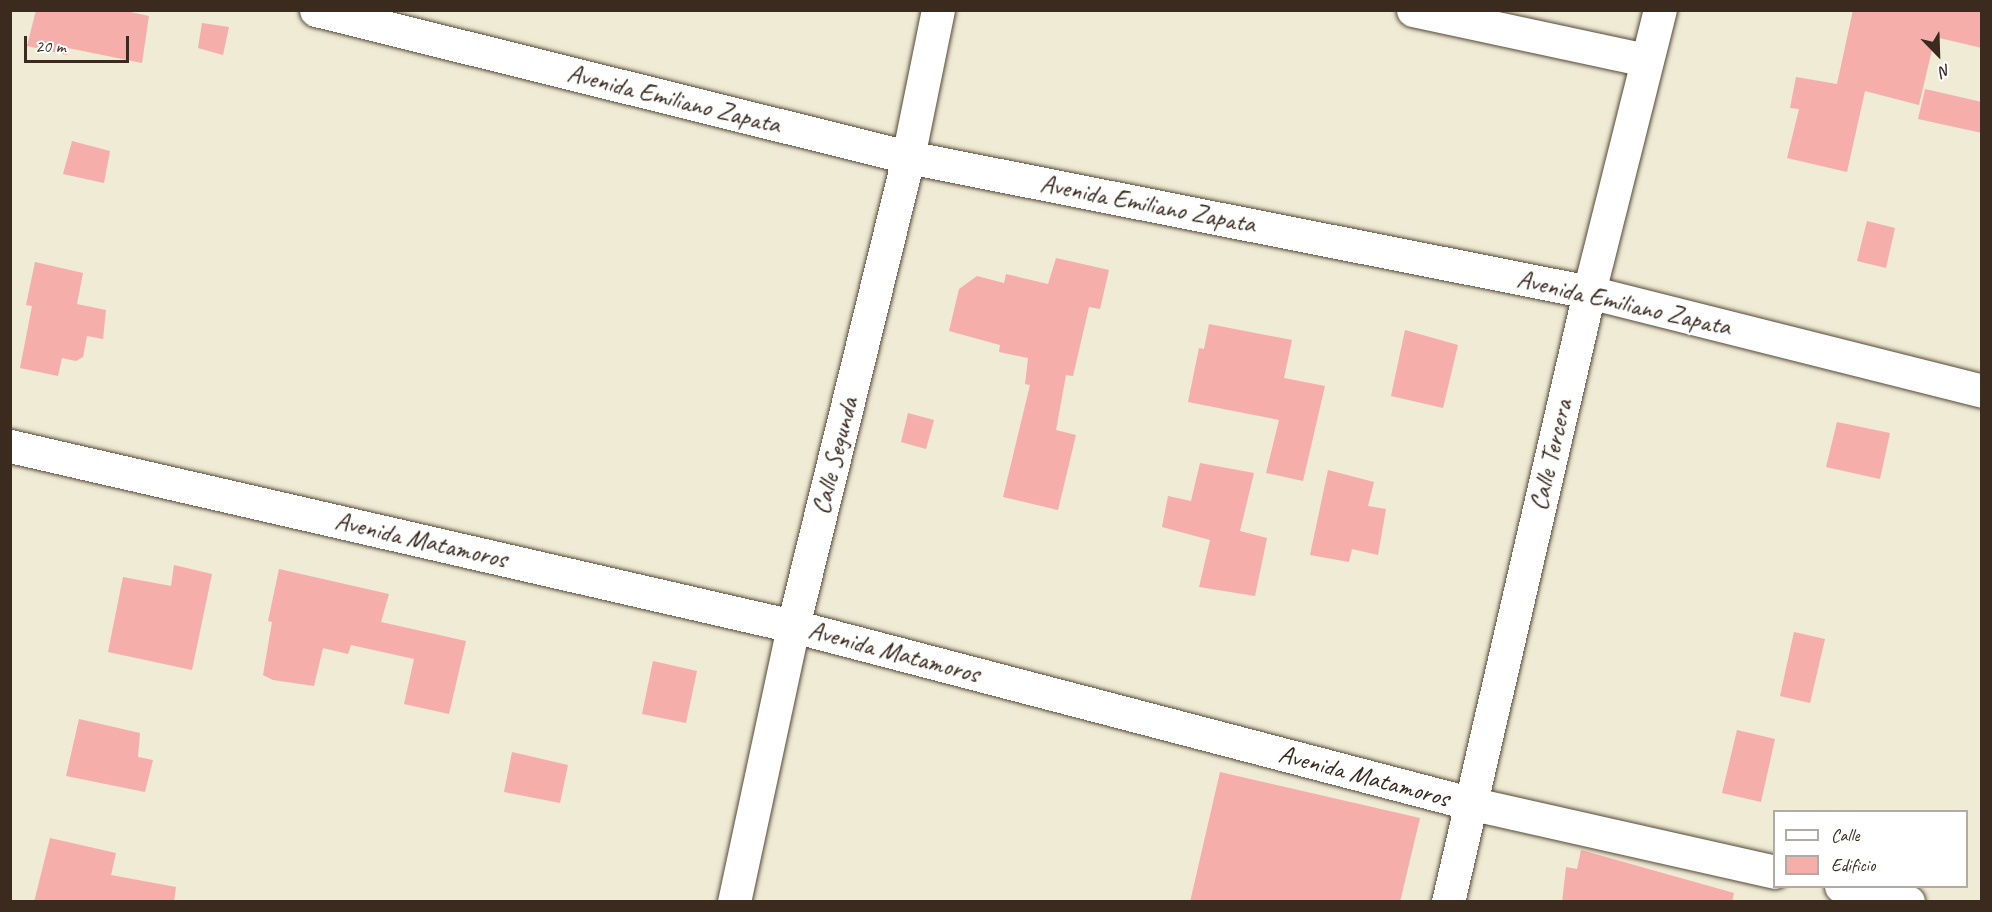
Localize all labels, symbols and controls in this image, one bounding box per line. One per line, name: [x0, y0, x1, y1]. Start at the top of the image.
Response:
scale bar: [27, 24, 132, 62]
north arrow: [1908, 24, 1968, 84]
text: 20 m: [35, 35, 66, 57]
street label: Avenida Emiliano Zapata: [565, 58, 783, 140]
text: N: [1937, 59, 1953, 82]
street label: Avenida Emiliano Zapata: [1038, 168, 1258, 240]
street label: Avenida Emiliano Zapata: [1514, 263, 1734, 343]
street label: Calle Segunda: [805, 394, 865, 518]
street label: Calle Tercera: [1523, 397, 1579, 513]
street label: Avenida Matamoros: [332, 505, 510, 575]
street label: Avenida Matamoros: [805, 614, 983, 690]
street label: Avenida Matamoros: [1275, 738, 1453, 814]
legend: [1773, 810, 1968, 888]
text: Calle: [1831, 824, 1859, 846]
text: Edificio: [1831, 854, 1875, 876]

